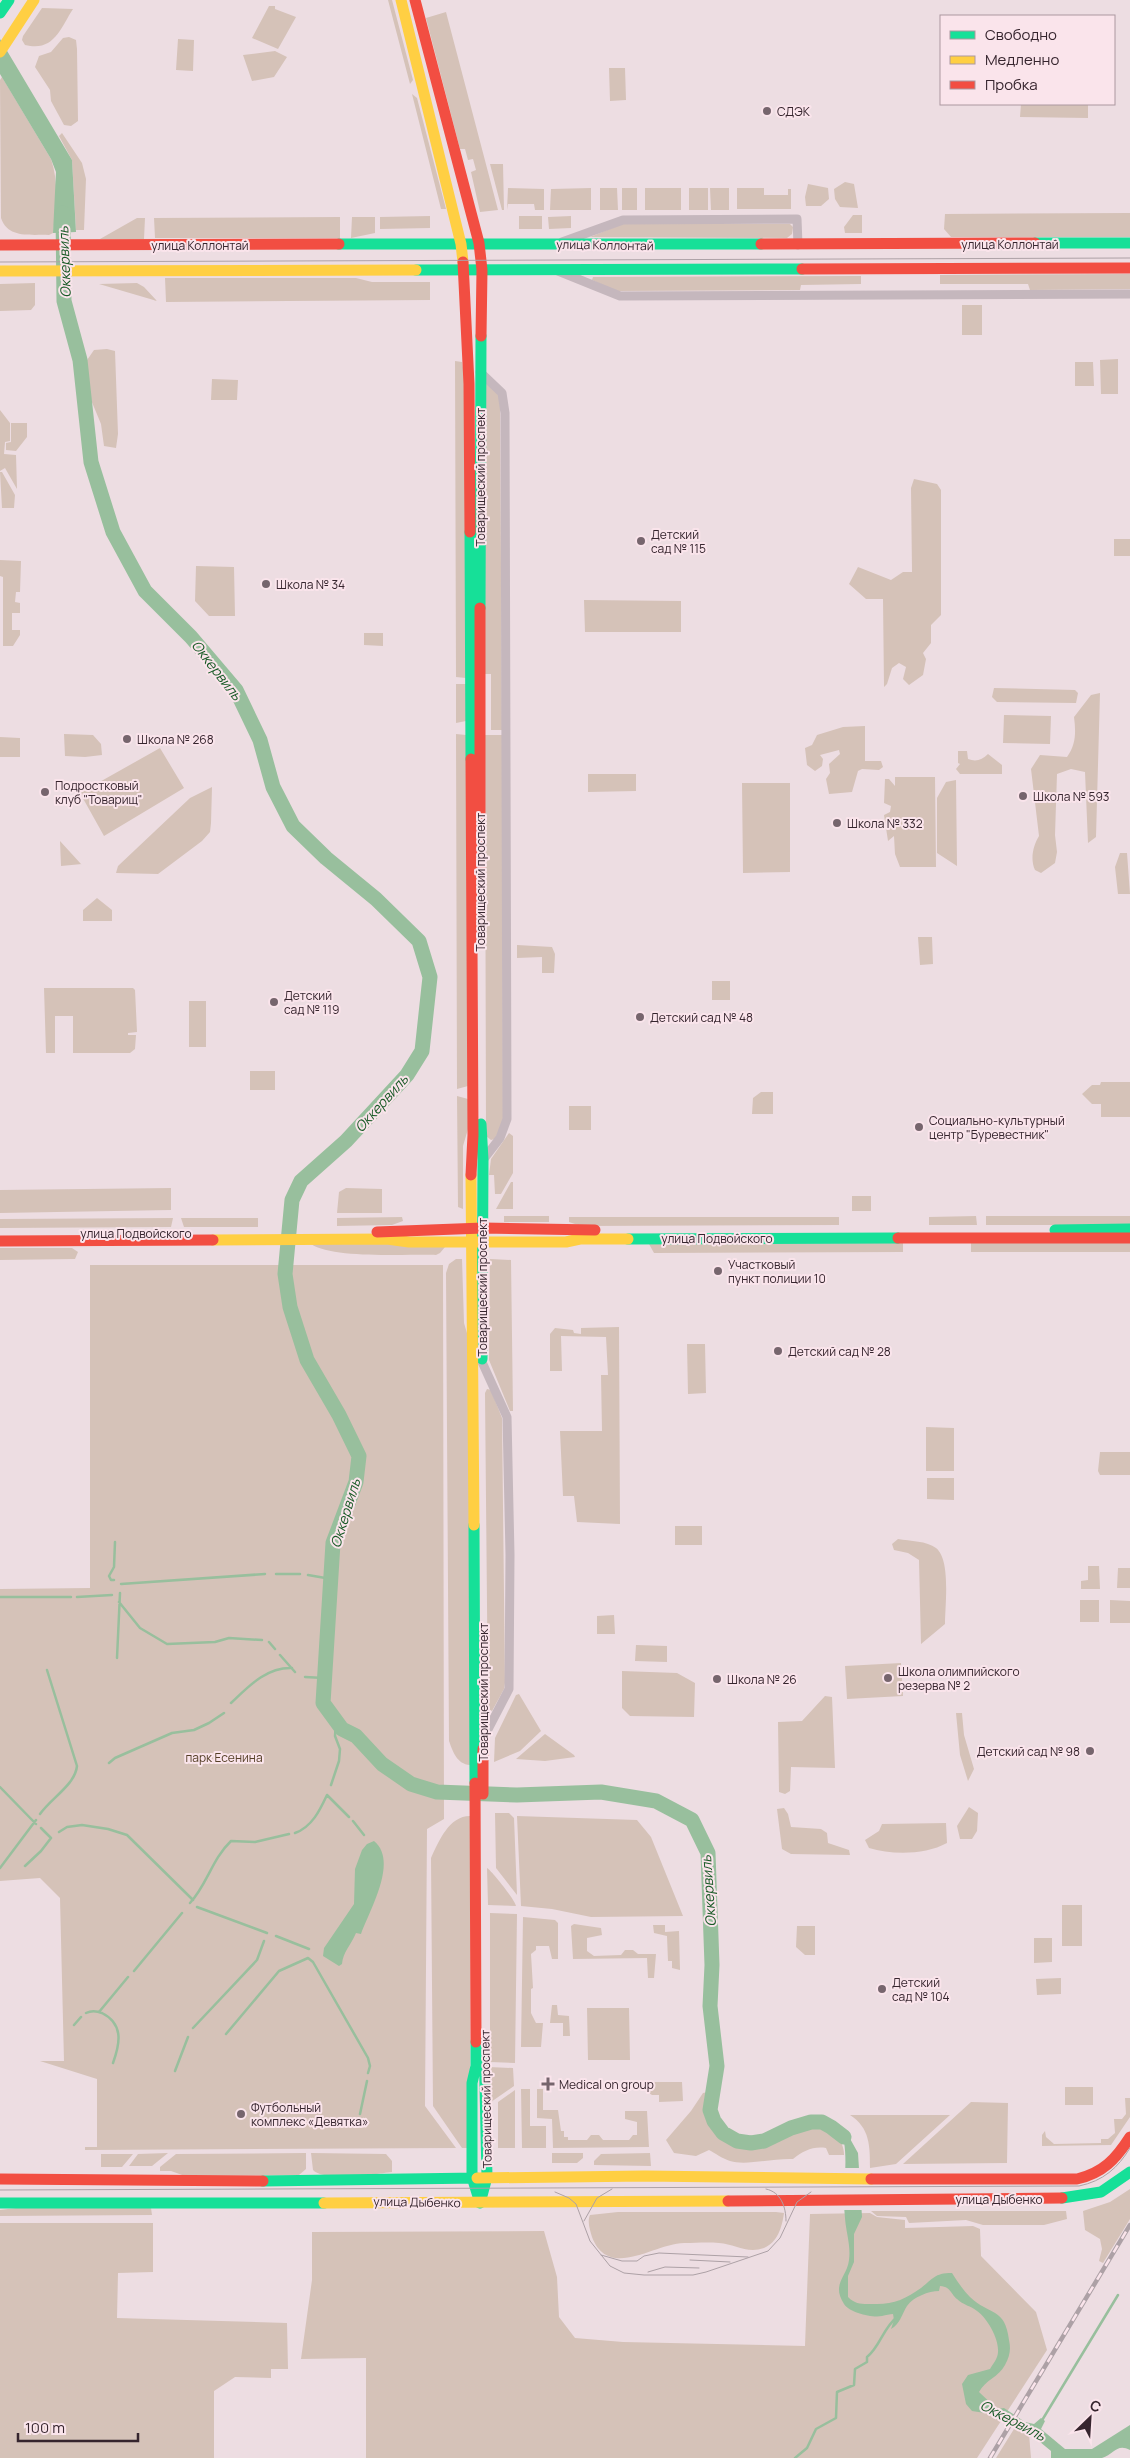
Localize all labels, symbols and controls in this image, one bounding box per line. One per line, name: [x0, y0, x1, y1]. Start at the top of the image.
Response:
legend: [940, 15, 1115, 105]
text: Свободно: [985, 24, 1057, 45]
text: Медленно: [985, 49, 1059, 70]
text: Пробка: [985, 74, 1038, 95]
place label: СДЭК: [777, 103, 811, 120]
marker: СДЭК: [761, 105, 773, 117]
water label: Оккервиль: [53, 226, 75, 298]
street label: улица Коллонтай: [556, 236, 654, 254]
street label: улица Коллонтай: [961, 236, 1059, 253]
street label: улица Коллонтай: [151, 237, 249, 254]
street label: Товарищеский проспект: [472, 408, 489, 546]
place label: Детский сад № 115: [651, 526, 706, 557]
marker: Детский сад № 115: [635, 535, 647, 547]
place label: Школа № 34: [276, 576, 345, 593]
marker: Школа № 34: [260, 578, 272, 590]
water label: Оккервиль: [188, 636, 247, 704]
place label: Школа № 268: [137, 731, 214, 748]
marker: Школа № 268: [121, 733, 133, 745]
place label: Подростковый клуб "Товарищ": [55, 777, 142, 808]
marker: Подростковый клуб "Товарищ": [39, 786, 51, 798]
place label: Школа № 593: [1033, 788, 1109, 805]
marker: Школа № 593: [1017, 790, 1029, 802]
street label: Товарищеский проспект: [472, 813, 489, 951]
place label: Школа № 332: [847, 815, 923, 832]
marker: Школа № 332: [831, 817, 843, 829]
place label: Детский сад № 119: [284, 987, 339, 1018]
marker: Детский сад № 119: [268, 996, 280, 1008]
place label: Детский сад № 48: [650, 1009, 753, 1026]
marker: Детский сад № 48: [634, 1011, 646, 1023]
water label: Оккервиль: [350, 1070, 412, 1136]
place label: Социально-культурный центр "Буревестник": [929, 1112, 1065, 1143]
marker: Социально-культурный центр "Буревестник": [913, 1121, 925, 1133]
street label: Товарищеский проспект: [474, 1218, 491, 1356]
street label: улица Подвойского: [80, 1225, 192, 1242]
street label: улица Подвойского: [661, 1230, 773, 1247]
place label: Участковый пункт полиции 10: [728, 1256, 826, 1287]
marker: Участковый пункт полиции 10: [712, 1265, 724, 1277]
place label: Детский сад № 28: [788, 1343, 891, 1360]
marker: Детский сад № 28: [772, 1345, 784, 1357]
water label: Оккервиль: [326, 1476, 365, 1550]
street label: Товарищеский проспект: [475, 1623, 492, 1761]
place label: Школа олимпийского резерва № 2: [898, 1663, 1020, 1694]
place label: Школа № 26: [727, 1671, 797, 1688]
marker: Школа олимпийского резерва № 2: [882, 1672, 894, 1684]
marker: Школа № 26: [711, 1673, 723, 1685]
place label: Детский сад № 98: [977, 1743, 1080, 1760]
marker: Детский сад № 98: [1084, 1745, 1096, 1757]
park label: парк Есенина: [185, 1749, 263, 1766]
water label: Оккервиль: [696, 1854, 720, 1927]
place label: Детский сад № 104: [892, 1974, 950, 2005]
marker: Детский сад № 104: [876, 1983, 888, 1995]
street label: Товарищеский проспект: [476, 2029, 496, 2169]
place label: Medical on group: [559, 2076, 654, 2093]
marker: Medical on group: [541, 2077, 555, 2091]
place label: Футбольный комплекс «Девятка»: [251, 2099, 368, 2130]
marker: Футбольный комплекс «Девятка»: [235, 2108, 247, 2120]
street label: улица Дыбенко: [955, 2191, 1043, 2208]
street label: улица Дыбенко: [373, 2193, 461, 2211]
north arrow: [1065, 2393, 1115, 2443]
water label: Оккервиль: [977, 2395, 1049, 2445]
text: С: [1087, 2395, 1104, 2417]
scale bar: [18, 2410, 138, 2442]
text: 100 m: [25, 2417, 65, 2438]

